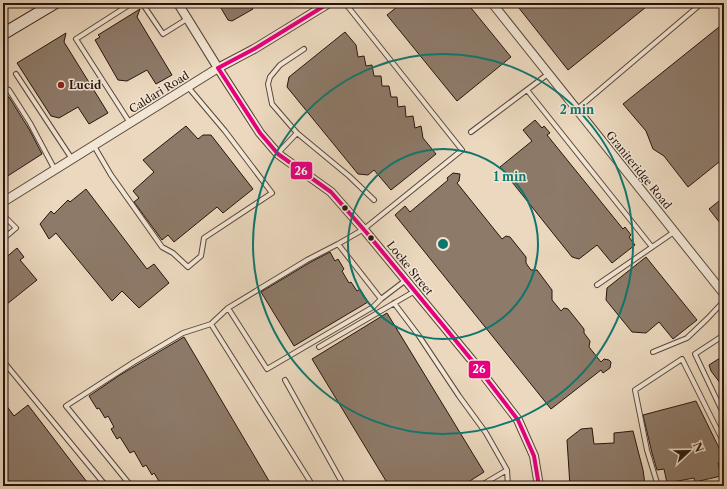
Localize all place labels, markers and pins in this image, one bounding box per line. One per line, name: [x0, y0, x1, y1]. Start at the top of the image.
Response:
place label: Lucid: [69, 78, 102, 92]
marker: Lucid: [56, 80, 66, 90]
unlabelled marker: [340, 203, 350, 213]
unlabelled marker: [366, 233, 376, 243]
centre of rings: [436, 237, 450, 251]

